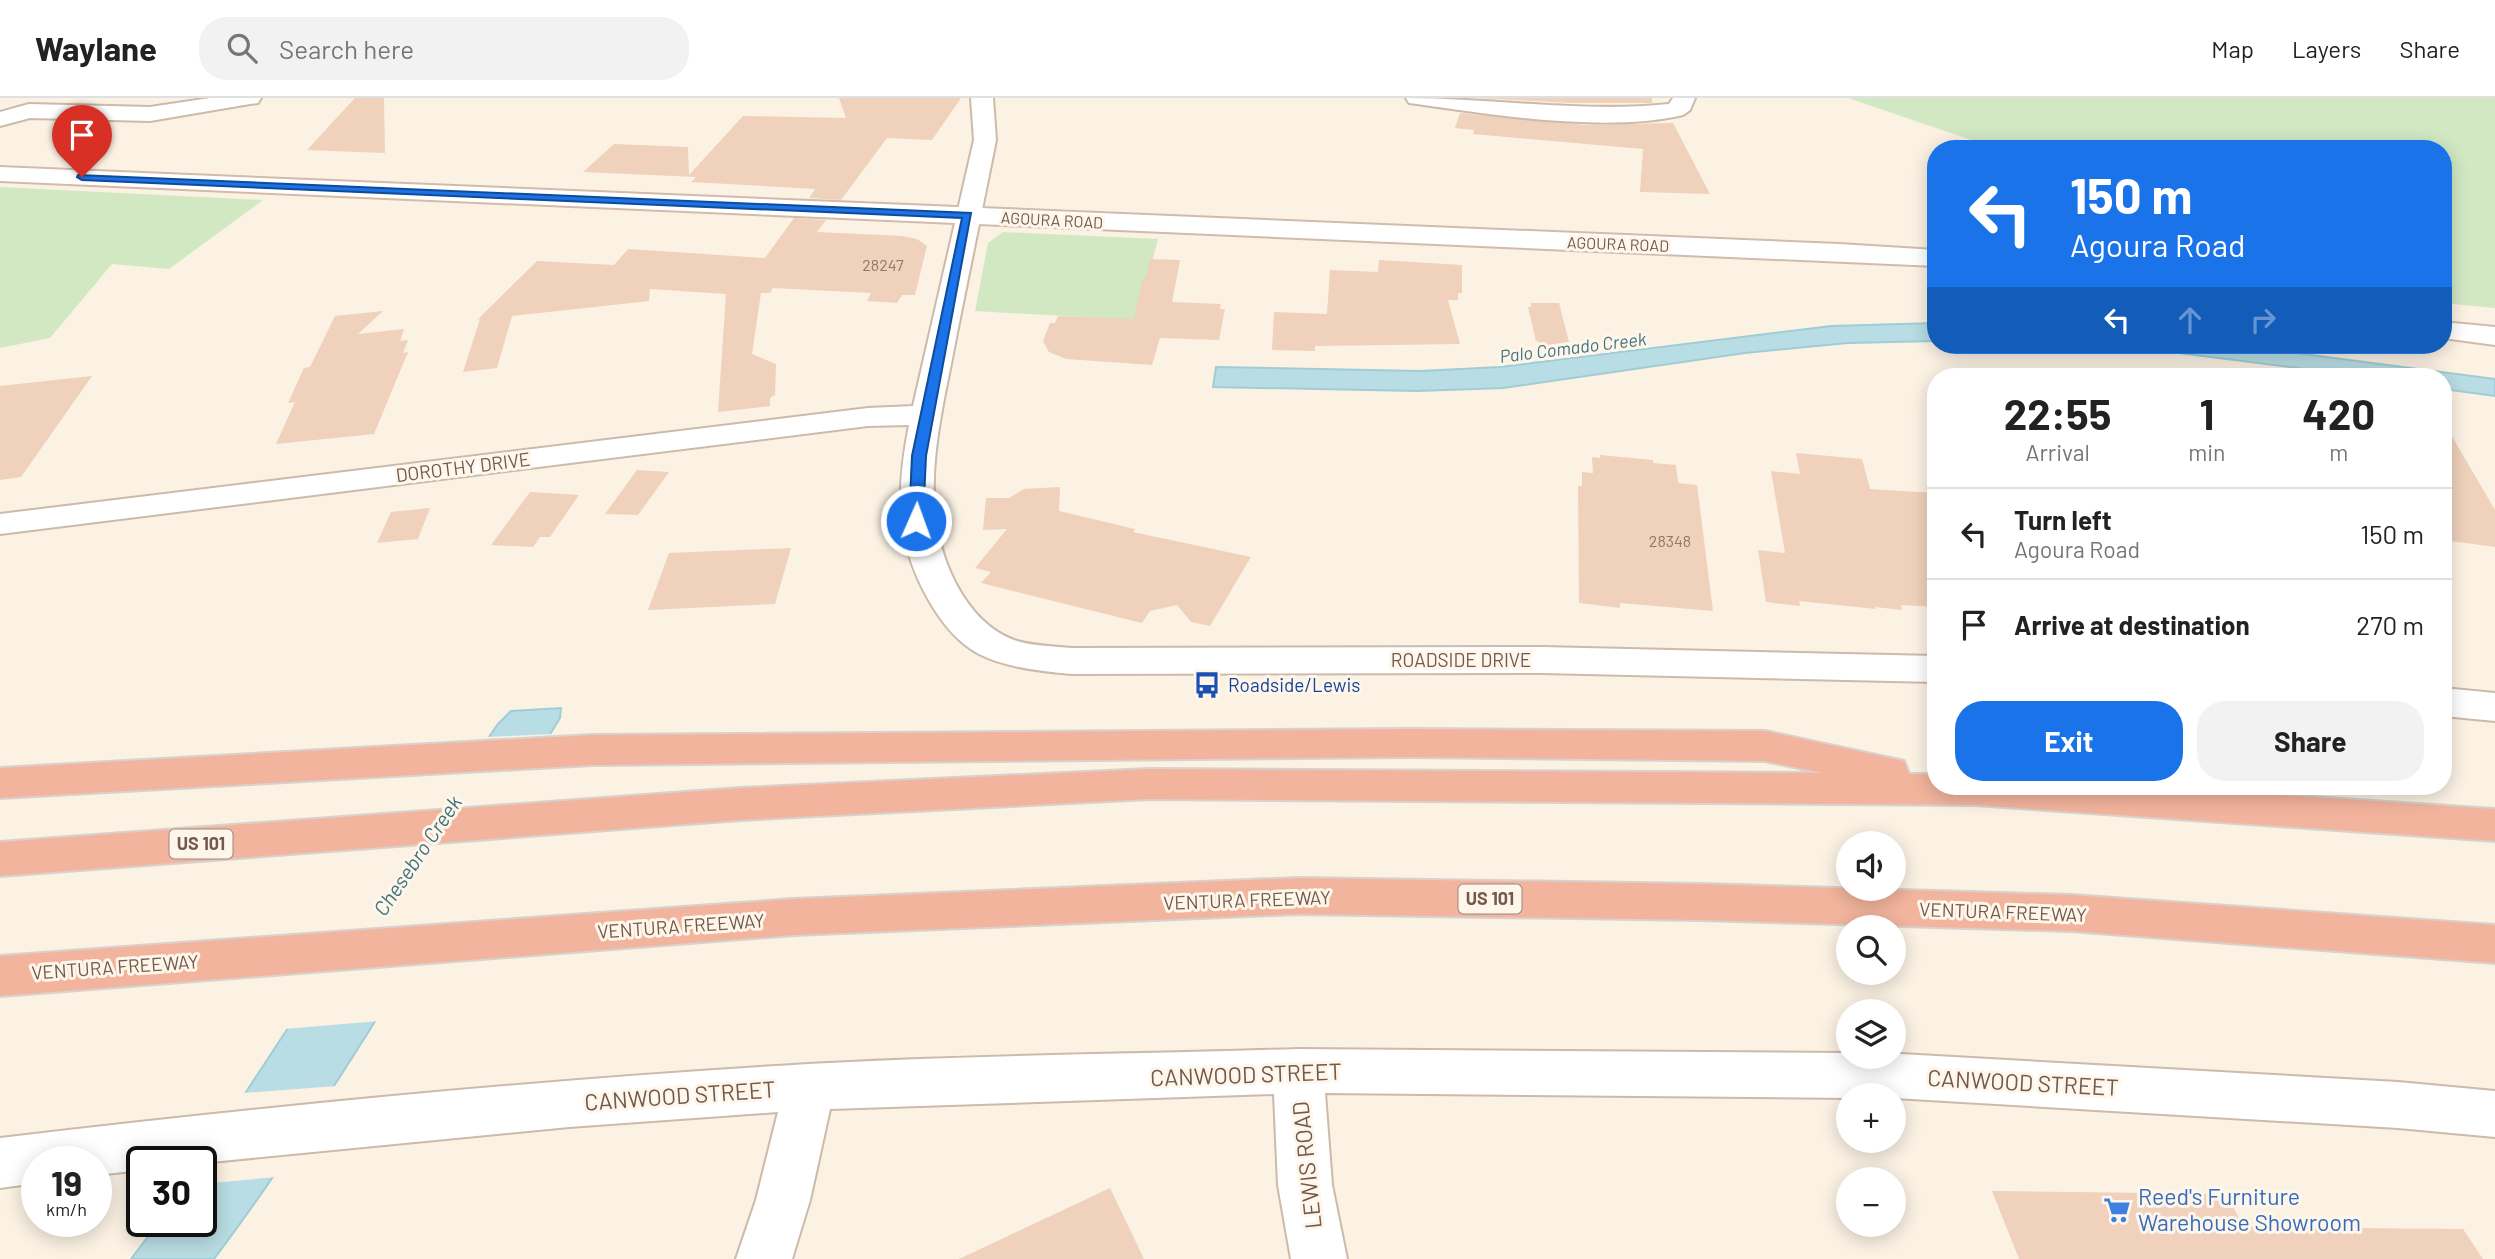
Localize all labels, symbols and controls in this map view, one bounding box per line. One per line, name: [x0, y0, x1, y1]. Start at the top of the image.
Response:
search box: [199, 17, 689, 80]
text: Waylane: [35, 28, 157, 68]
icon: search: [223, 29, 261, 67]
text: Search here: [279, 33, 414, 64]
text: Map: [2211, 34, 2254, 63]
text: Layers: [2292, 34, 2361, 63]
text: Share: [2399, 34, 2460, 63]
pin: [52, 105, 112, 177]
icon: arrive: [63, 116, 101, 154]
text: 150 m: [2070, 165, 2192, 224]
icon: left: [1955, 168, 2046, 259]
street label: AGOURA ROAD: [1000, 207, 1104, 232]
text: Agoura Road: [2070, 225, 2246, 263]
street label: AGOURA ROAD: [1567, 232, 1669, 255]
house number: 28247: [862, 255, 904, 274]
icon: left: [2098, 301, 2136, 339]
icon: ahead: [2171, 301, 2209, 339]
icon: right: [2244, 301, 2282, 339]
water label: Palo Comado Creek: [1498, 327, 1648, 367]
text: 22:55: [2004, 388, 2111, 438]
text: 1: [2199, 388, 2214, 438]
text: 420: [2302, 388, 2375, 438]
text: Arrival: [2025, 438, 2090, 466]
text: min: [2188, 438, 2226, 466]
text: m: [2329, 438, 2348, 466]
street label: DOROTHY DRIVE: [394, 447, 532, 486]
position arrow: [879, 484, 953, 558]
text: Turn left: [2014, 504, 2112, 535]
icon: left: [1955, 515, 1993, 553]
text: 150 m: [2360, 518, 2424, 549]
house number: 28348: [1649, 531, 1691, 550]
text: Agoura Road: [2014, 535, 2140, 563]
icon: arrive: [1955, 606, 1993, 644]
text: Arrive at destination: [2014, 609, 2250, 640]
text: 270 m: [2356, 609, 2424, 640]
street label: ROADSIDE DRIVE: [1391, 648, 1531, 671]
bus stop icon: Roadside/Lewis: [1192, 670, 1222, 700]
place label: Roadside/Lewis: [1228, 673, 1360, 696]
button: Exit: [1955, 701, 2183, 781]
button: Share: [2197, 701, 2424, 781]
water label: Chesebro Creek: [367, 790, 467, 920]
road number: US 101: [170, 830, 232, 858]
map controls: [1836, 831, 1906, 1237]
button: sound: [1836, 831, 1906, 901]
road number: US 101: [1458, 884, 1522, 914]
street label: VENTURA FREEWAY: [1163, 885, 1331, 914]
street label: VENTURA FREEWAY: [1919, 897, 2087, 926]
street label: VENTURA FREEWAY: [597, 908, 766, 943]
button: search: [1836, 915, 1906, 985]
street label: VENTURA FREEWAY: [31, 949, 200, 984]
button: layers: [1836, 999, 1906, 1069]
street label: CANWOOD STREET: [1150, 1057, 1342, 1091]
street label: CANWOOD STREET: [1927, 1063, 2119, 1101]
street label: CANWOOD STREET: [583, 1074, 776, 1116]
button: +: [1836, 1083, 1906, 1153]
street label: LEWIS ROAD: [1285, 1100, 1327, 1230]
speed limit sign: 30: [126, 1146, 217, 1237]
text: 19: [51, 1161, 82, 1203]
button: −: [1836, 1167, 1906, 1237]
place label: Reed's Furniture Warehouse Showroom: [2138, 1182, 2361, 1236]
supermarket icon: Reed's Furniture Warehouse Showroom: [2102, 1195, 2132, 1225]
text: km/h: [46, 1198, 87, 1220]

